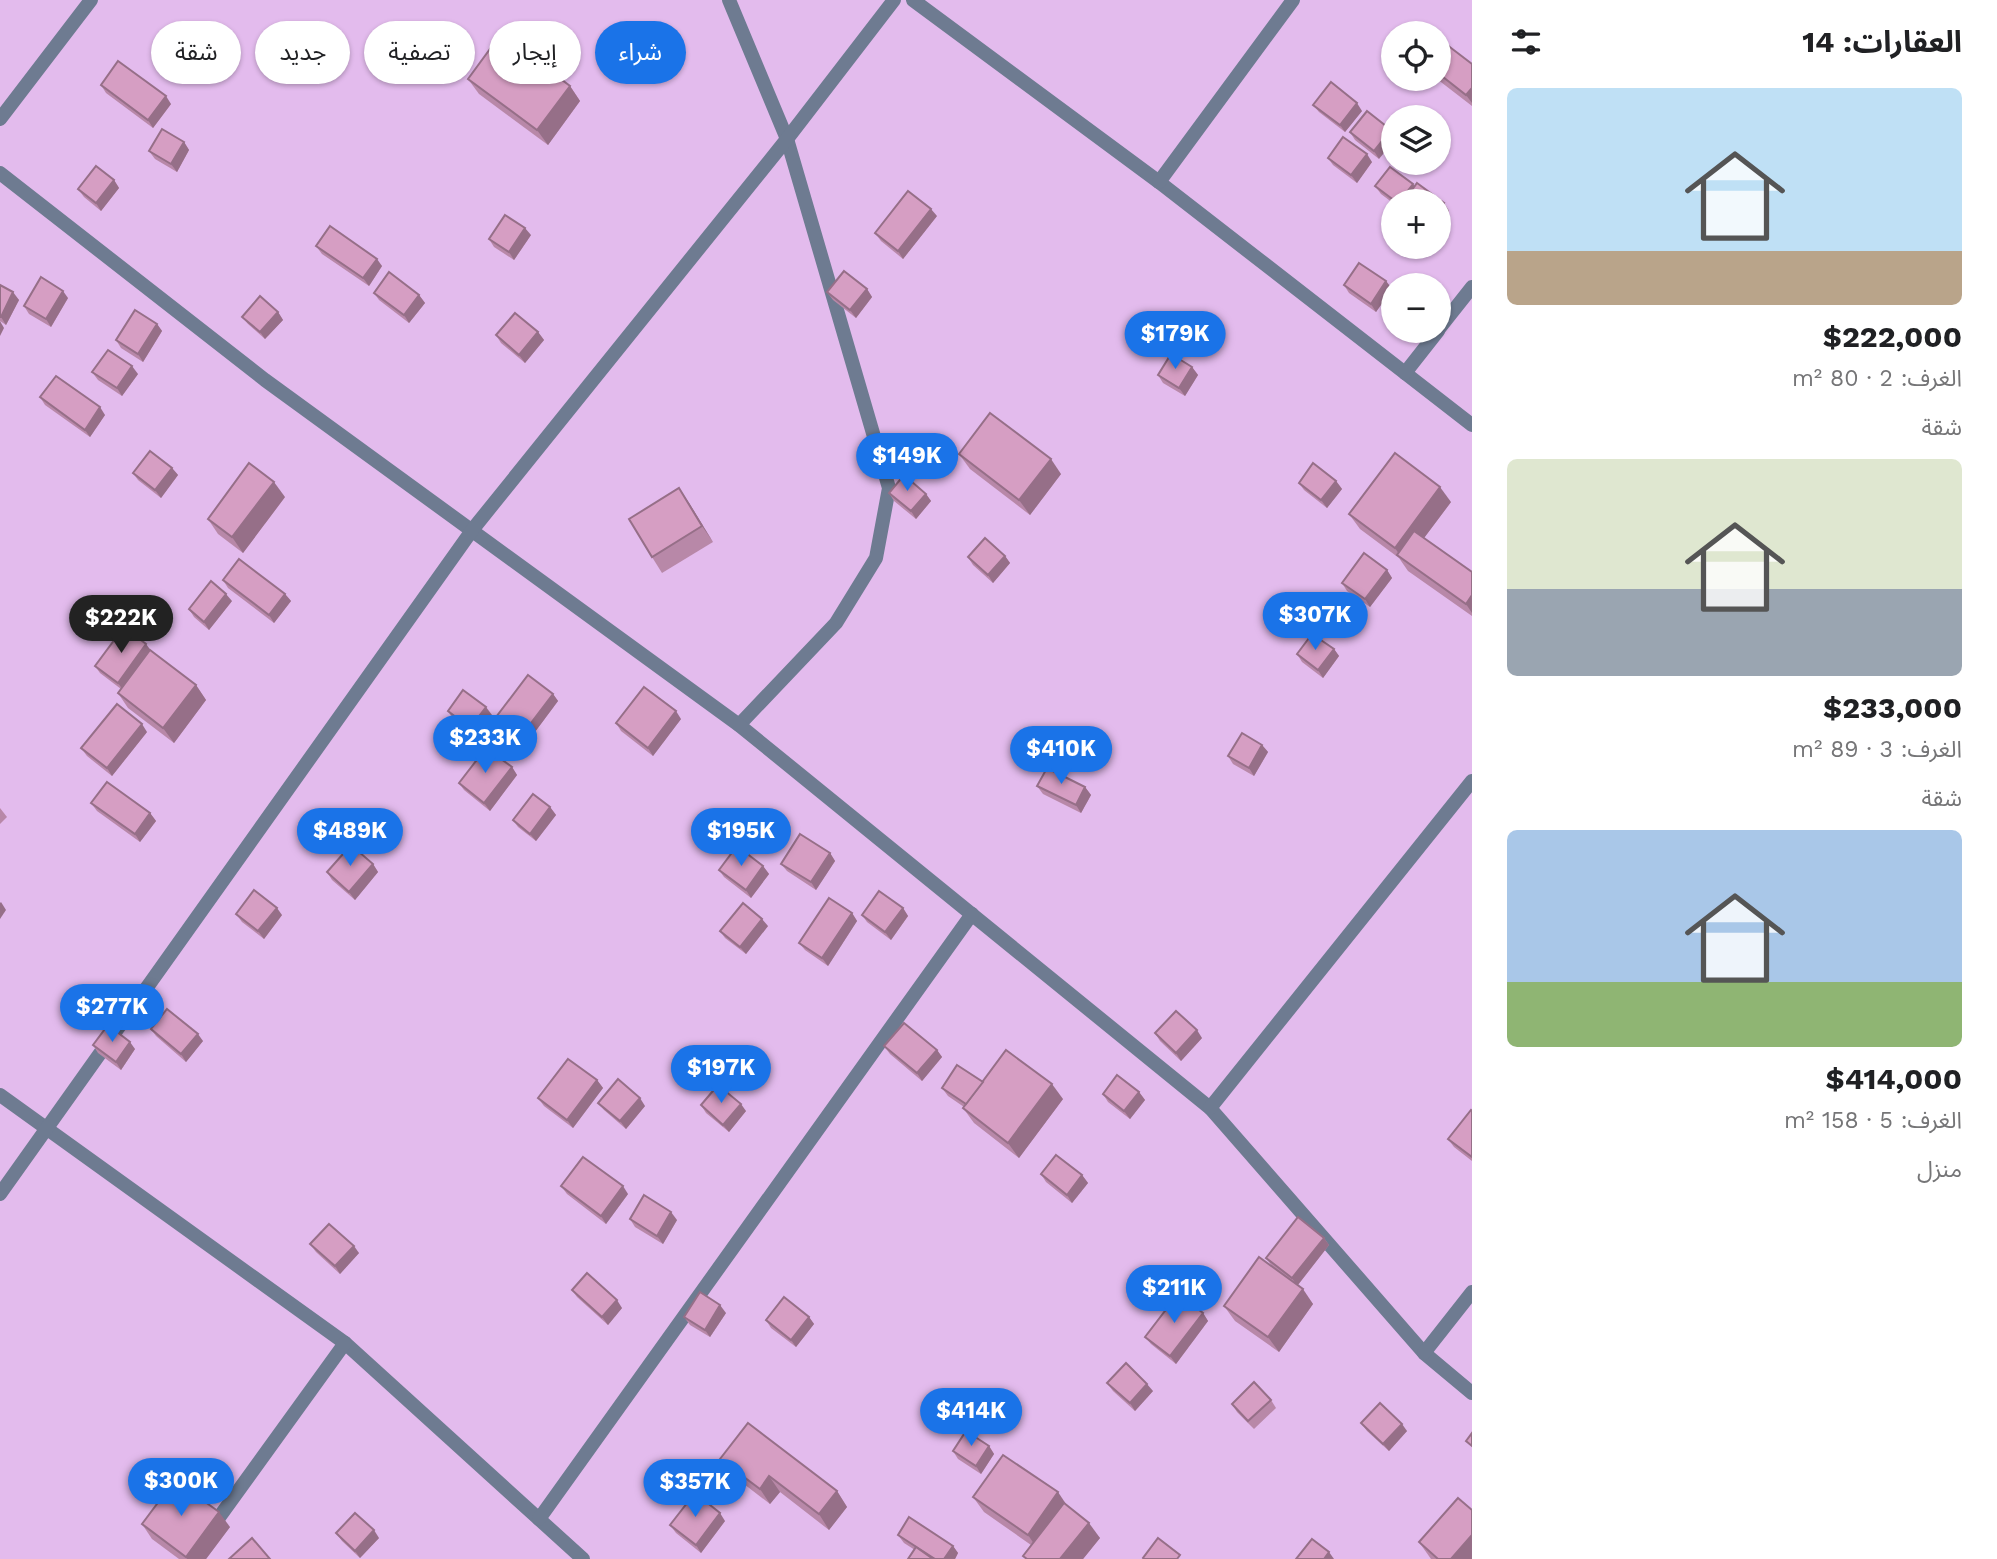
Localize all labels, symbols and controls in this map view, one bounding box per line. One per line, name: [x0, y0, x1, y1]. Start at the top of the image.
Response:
chip: شقة: [151, 21, 241, 84]
chip: جديد: [255, 21, 350, 84]
chip: تصفية: [364, 21, 475, 84]
chip: إيجار: [489, 21, 581, 84]
chip: شراء: [595, 21, 686, 84]
map controls: [1381, 21, 1451, 343]
button: locate: [1381, 21, 1451, 91]
icon: filters: [1507, 23, 1545, 61]
text: العقارات: 14: [1802, 24, 1962, 59]
button: layers: [1381, 105, 1451, 175]
icon: home: [1672, 133, 1798, 259]
button: +: [1381, 189, 1451, 259]
button: −: [1381, 273, 1451, 343]
pin: $179K: [1126, 312, 1224, 371]
text: $222,000: [1823, 319, 1962, 354]
text: $179K: [1141, 320, 1209, 347]
text: الغرف: 2 · 80 m²: [1792, 365, 1962, 392]
text: شقة: [1921, 414, 1962, 441]
pin: $149K: [858, 434, 956, 493]
text: $149K: [872, 442, 942, 469]
icon: home: [1672, 504, 1798, 630]
pin: $307K: [1266, 592, 1364, 652]
pin: $222K: [72, 596, 170, 655]
text: $307K: [1279, 601, 1351, 628]
text: $222K: [85, 604, 157, 631]
text: $233,000: [1823, 690, 1962, 725]
pin: $233K: [436, 716, 534, 775]
text: $233K: [449, 724, 521, 751]
pin: $410K: [1012, 726, 1110, 786]
text: $410K: [1026, 735, 1096, 762]
text: الغرف: 3 · 89 m²: [1792, 736, 1962, 763]
text: شقة: [1921, 785, 1962, 812]
pin: $489K: [301, 808, 399, 868]
pin: $195K: [692, 808, 790, 868]
text: $489K: [313, 817, 387, 844]
text: $195K: [707, 817, 775, 844]
icon: home: [1672, 875, 1798, 1001]
pin: $277K: [63, 984, 161, 1044]
text: $277K: [76, 993, 148, 1020]
pin: $197K: [672, 1046, 770, 1105]
text: $197K: [687, 1054, 755, 1081]
text: $414,000: [1826, 1061, 1962, 1096]
text: الغرف: 5 · 158 m²: [1784, 1107, 1962, 1134]
text: منزل: [1917, 1156, 1962, 1183]
pin: $211K: [1125, 1266, 1223, 1325]
text: $211K: [1142, 1274, 1206, 1301]
pin: $414K: [922, 1388, 1020, 1448]
text: $414K: [936, 1397, 1006, 1424]
pin: $300K: [132, 1458, 230, 1518]
pin: $357K: [646, 1460, 744, 1519]
text: $300K: [144, 1467, 218, 1494]
text: $357K: [659, 1468, 731, 1495]

